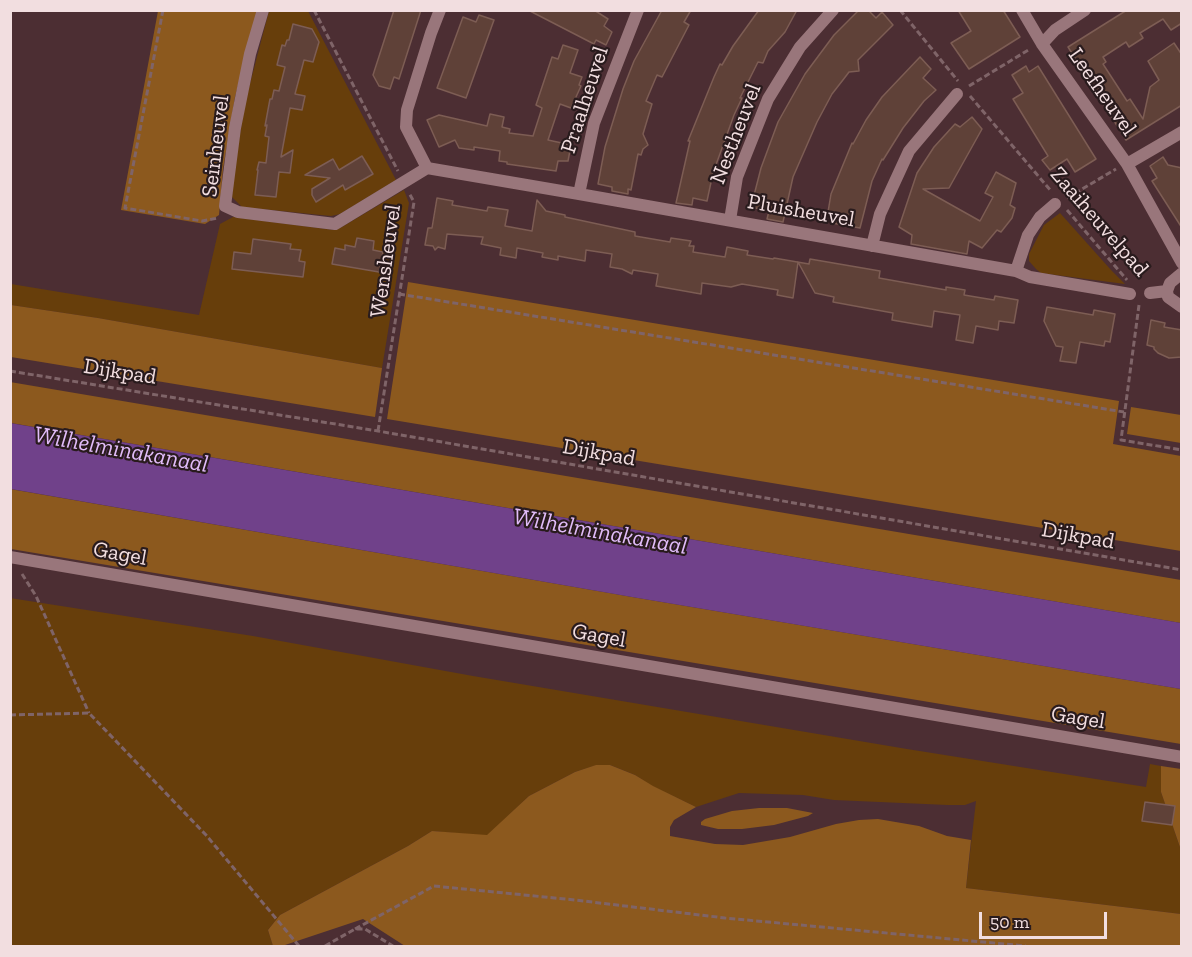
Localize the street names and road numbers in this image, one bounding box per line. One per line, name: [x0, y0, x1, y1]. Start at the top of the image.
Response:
street label: Praalheuvel: [555, 43, 615, 157]
street label: Leefheuvel: [1062, 43, 1142, 141]
street label: Nestheuvel: [705, 80, 767, 188]
street label: Seinheuvel: [197, 93, 235, 199]
street label: Zaaiheuvelpad: [1044, 162, 1154, 282]
street label: Pluisheuvel: [745, 189, 857, 233]
street label: Wensheuvel: [365, 203, 407, 319]
street label: Dijkpad: [82, 353, 158, 391]
street label: Dijkpad: [561, 434, 637, 472]
street label: Dijkpad: [1040, 517, 1116, 555]
street label: Gagel: [91, 536, 149, 572]
street label: Gagel: [570, 618, 628, 654]
street label: Gagel: [1049, 701, 1107, 735]

